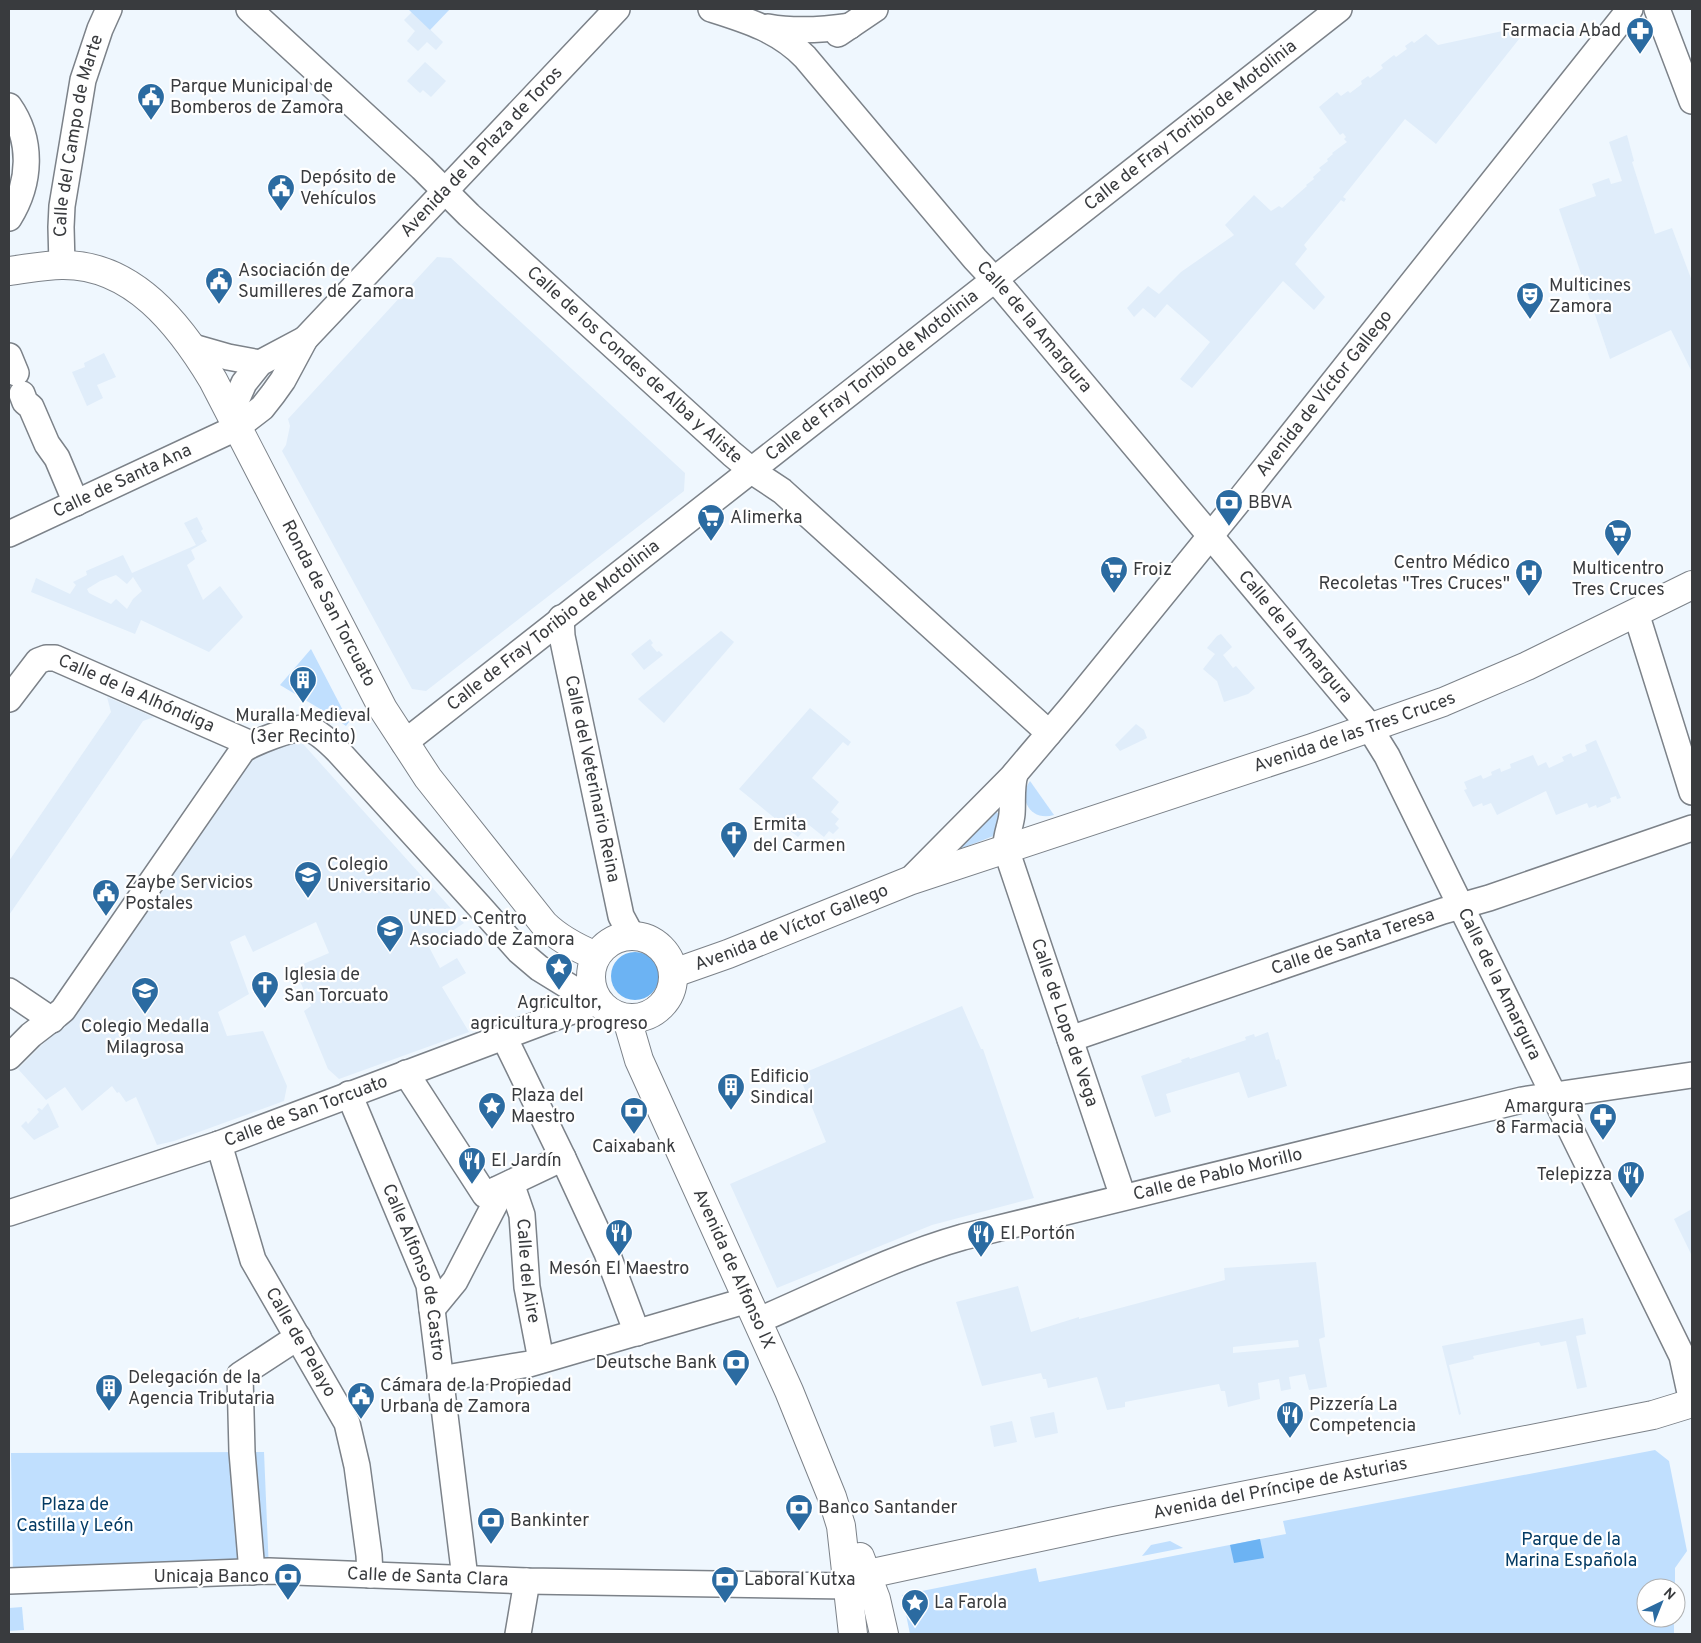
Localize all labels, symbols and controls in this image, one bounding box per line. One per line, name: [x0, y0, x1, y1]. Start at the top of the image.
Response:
pharmacy icon: Farmacia Abad: [1625, 16, 1655, 55]
place label: Farmacia Abad: [1502, 20, 1621, 43]
street label: Calle del Campo de Marte: [49, 32, 109, 237]
street label: Calle de Fray Toribio de Motolinia: [1080, 35, 1302, 216]
street label: Avenida de la Plaza de Toros: [395, 62, 568, 242]
place label: Parque Municipal de Bomberos de Zamora: [170, 76, 344, 120]
public building icon: Parque Municipal de Bomberos de Zamora: [136, 82, 166, 121]
place label: Depósito de Vehículos: [300, 167, 396, 211]
public building icon: Depósito de Vehículos: [266, 173, 296, 212]
street label: Calle de la Amargura: [971, 256, 1097, 398]
place label: Asociación de Sumilleres de Zamora: [238, 260, 414, 304]
street label: Calle de los Condes de Alba y Aliste: [522, 261, 747, 469]
public building icon: Asociación de Sumilleres de Zamora: [204, 266, 234, 305]
place label: Multicines Zamora: [1549, 275, 1631, 319]
theatre icon: Multicines Zamora: [1515, 281, 1545, 320]
street label: Calle de Fray Toribio de Motolinia: [761, 285, 983, 466]
street label: Avenida de Víctor Gallego: [1251, 305, 1398, 481]
street label: Calle de Santa Ana: [49, 439, 195, 523]
bank icon: BBVA: [1214, 488, 1244, 527]
place label: BBVA: [1248, 492, 1293, 515]
supermarket icon: Alimerka: [696, 503, 726, 542]
place label: Alimerka: [730, 507, 802, 530]
street label: Ronda de San Torcuato: [276, 516, 381, 691]
supermarket icon: Multicentro Tres Cruces: [1603, 518, 1633, 557]
street label: Calle de Fray Toribio de Motolinia: [442, 535, 665, 716]
place label: Centro Médico Recoletas "Tres Cruces": [1319, 552, 1510, 596]
supermarket icon: Froiz: [1099, 555, 1129, 594]
hospital icon: Centro Médico Recoletas "Tres Cruces": [1514, 558, 1544, 597]
place label: Multicentro Tres Cruces: [1571, 558, 1665, 602]
place label: Froiz: [1133, 559, 1172, 582]
street label: Calle de la Amargura: [1233, 566, 1357, 708]
street label: Calle de la Alhóndiga: [54, 649, 218, 738]
building icon: Muralla Medieval (3er Recinto): [288, 665, 318, 704]
street label: Calle del Veterinario Reina: [559, 673, 625, 885]
street label: Avenida de las Tres Cruces: [1250, 686, 1459, 778]
place label: Muralla Medieval (3er Recinto): [235, 705, 371, 749]
place label: Ermita del Carmen: [753, 814, 846, 858]
church icon: Ermita del Carmen: [719, 820, 749, 859]
place label: Colegio Universitario: [327, 854, 431, 898]
school or university icon: Colegio Universitario: [293, 860, 323, 899]
place label: Zaybe Servicios Postales: [125, 872, 253, 916]
public building icon: Zaybe Servicios Postales: [91, 878, 121, 917]
street label: Avenida de Víctor Gallego: [692, 879, 892, 976]
street label: Calle de Santa Teresa: [1268, 903, 1437, 981]
street label: Calle de la Amargura: [1452, 904, 1546, 1064]
place label: UNED - Centro Asociado de Zamora: [409, 908, 574, 952]
school or university icon: UNED - Centro Asociado de Zamora: [375, 914, 405, 953]
street label: Calle de Lope de Vega: [1025, 935, 1103, 1110]
place icon: Agricultor, agricultura y progreso: [544, 952, 574, 991]
place label: Iglesia de San Torcuato: [284, 964, 388, 1008]
church icon: Iglesia de San Torcuato: [250, 970, 280, 1009]
school or university icon: Colegio Medalla Milagrosa: [130, 976, 160, 1015]
place label: Agricultor, agricultura y progreso: [470, 992, 648, 1036]
place label: Colegio Medalla Milagrosa: [81, 1016, 209, 1060]
place label: Edificio Sindical: [750, 1066, 813, 1110]
street label: Calle de San Torcuato: [221, 1070, 391, 1153]
building icon: Edificio Sindical: [716, 1072, 746, 1111]
place label: Plaza del Maestro: [511, 1085, 584, 1129]
place icon: Plaza del Maestro: [477, 1091, 507, 1130]
bank icon: Caixabank: [619, 1096, 649, 1135]
place label: Amargura 8 Farmacia: [1495, 1096, 1584, 1140]
pharmacy icon: Amargura 8 Farmacia: [1588, 1102, 1618, 1141]
place label: Caixabank: [592, 1136, 676, 1159]
street label: Calle de Pablo Morillo: [1131, 1143, 1305, 1206]
restaurant icon: El Jardín: [457, 1146, 487, 1185]
place label: El Jardín: [491, 1150, 562, 1173]
restaurant icon: Telepizza: [1616, 1160, 1646, 1199]
place label: Telepizza: [1536, 1164, 1612, 1187]
street label: Calle Alfonso de Castro: [376, 1180, 450, 1362]
street label: Avenida de Alfonso IX: [687, 1185, 780, 1353]
street label: Calle del Aire: [511, 1218, 545, 1325]
restaurant icon: Mesón El Maestro: [604, 1218, 634, 1257]
restaurant icon: El Portón: [966, 1219, 996, 1258]
place label: El Portón: [1000, 1223, 1075, 1246]
place label: Mesón El Maestro: [549, 1258, 689, 1281]
street label: Calle de Pelayo: [260, 1283, 341, 1402]
bank icon: Deutsche Bank: [721, 1348, 751, 1387]
place label: Deutsche Bank: [595, 1352, 717, 1375]
place label: Delegación de la Agencia Tributaria: [128, 1367, 275, 1411]
building icon: Delegación de la Agencia Tributaria: [94, 1373, 124, 1412]
place label: Cámara de la Propiedad Urbana de Zamora: [380, 1375, 572, 1419]
public building icon: Cámara de la Propiedad Urbana de Zamora: [346, 1381, 376, 1420]
place label: Pizzería La Competencia: [1309, 1394, 1416, 1438]
restaurant icon: Pizzería La Competencia: [1275, 1400, 1305, 1439]
street label: Avenida del Príncipe de Asturias: [1151, 1452, 1409, 1525]
bank icon: Banco Santander: [784, 1493, 814, 1532]
park label: Plaza de Castilla y León: [16, 1494, 134, 1538]
place label: Banco Santander: [818, 1497, 958, 1520]
bank icon: Bankinter: [476, 1506, 506, 1545]
place label: Bankinter: [510, 1510, 589, 1533]
park label: Parque de la Marina Española: [1505, 1529, 1637, 1573]
bank icon: Unicaja Banco: [273, 1562, 303, 1601]
street label: Calle de Santa Clara: [347, 1563, 509, 1592]
bank icon: Laboral Kutxa: [710, 1565, 740, 1604]
place label: Unicaja Banco: [154, 1566, 269, 1589]
place label: Laboral Kutxa: [744, 1569, 856, 1592]
north arrow: [1636, 1578, 1686, 1628]
text: N: [1659, 1585, 1678, 1604]
place icon: La Farola: [900, 1588, 930, 1627]
place label: La Farola: [934, 1592, 1007, 1615]

